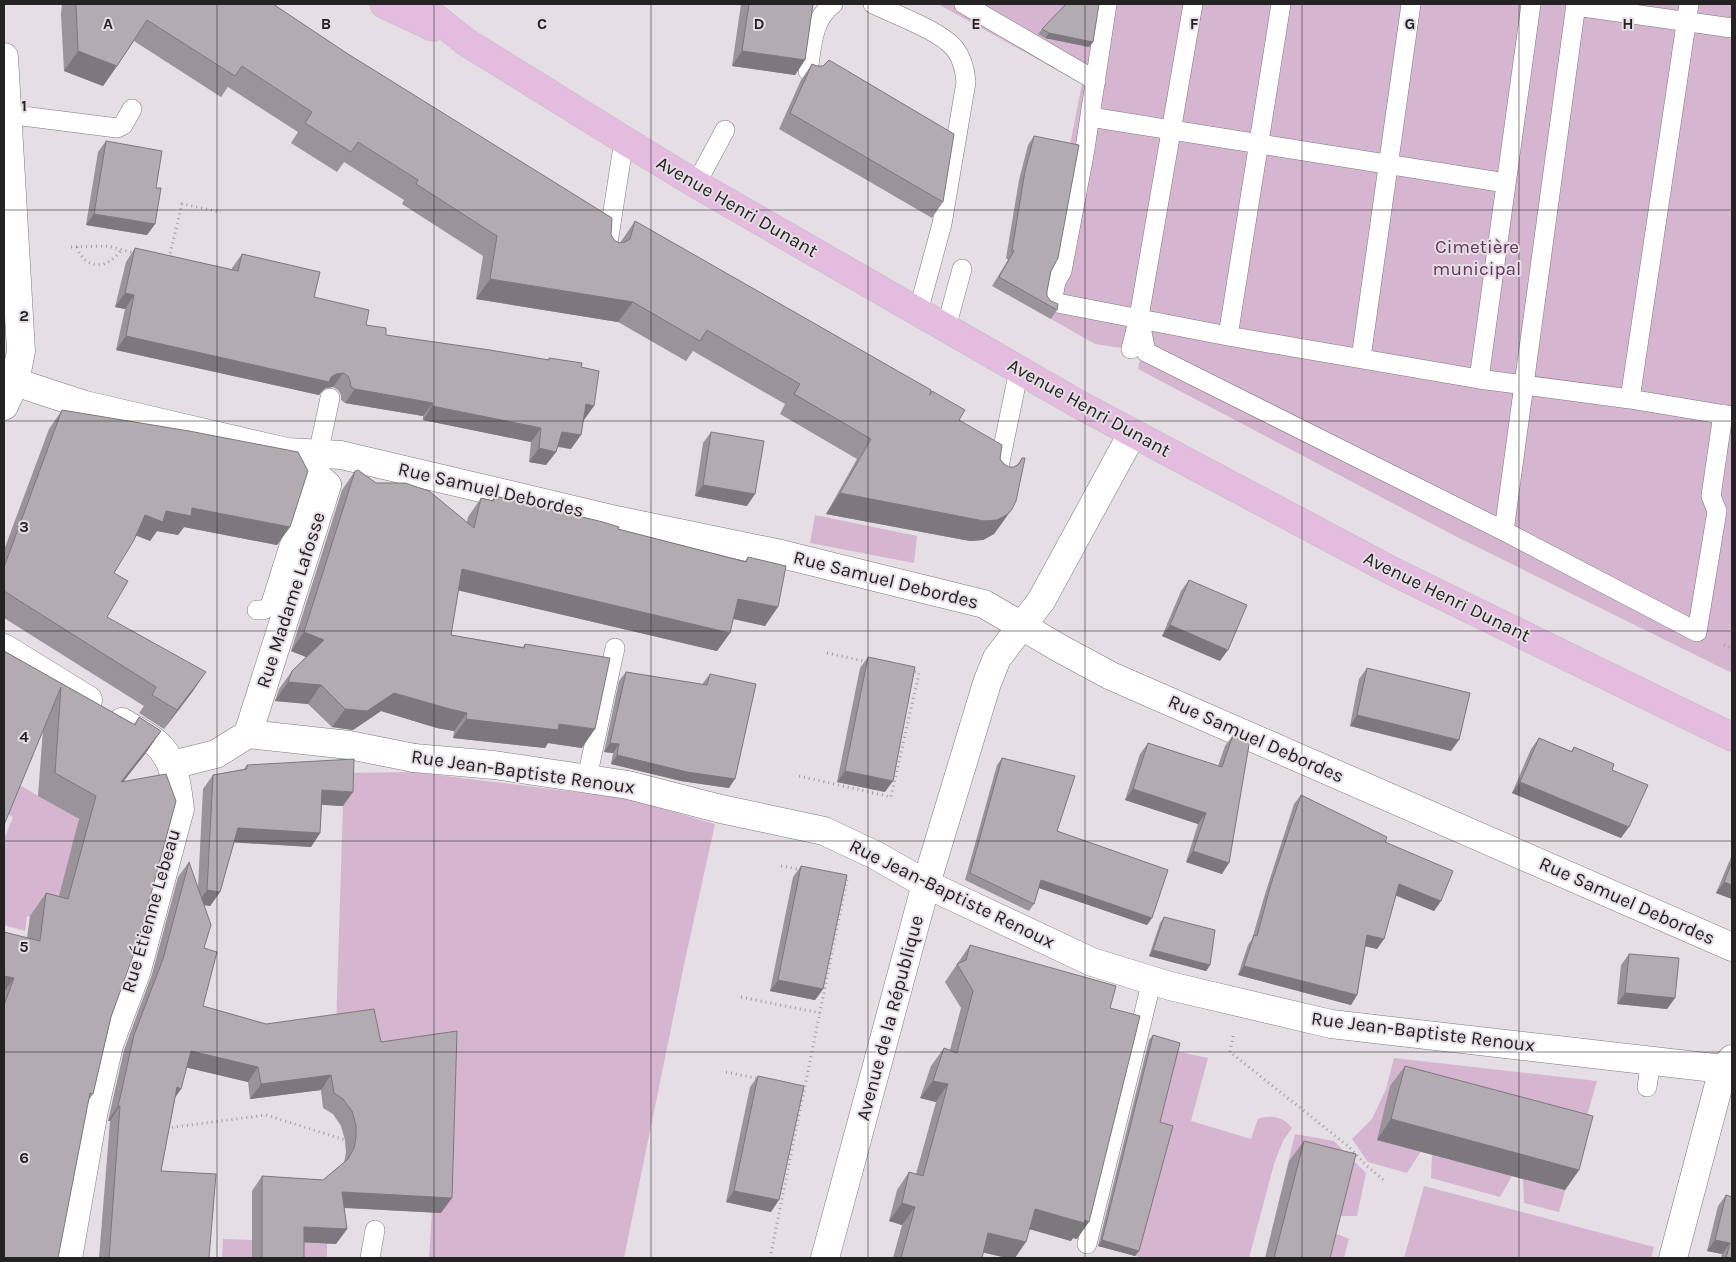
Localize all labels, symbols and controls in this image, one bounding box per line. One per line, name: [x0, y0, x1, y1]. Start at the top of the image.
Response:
text: A: [103, 14, 113, 33]
text: B: [321, 14, 331, 33]
text: C: [537, 14, 547, 33]
text: D: [754, 14, 765, 33]
text: E: [971, 14, 981, 33]
text: F: [1190, 14, 1199, 33]
text: G: [1405, 14, 1415, 33]
text: H: [1622, 14, 1634, 33]
text: 1: [21, 96, 27, 115]
street label: Avenue Henri Dunant: [652, 152, 822, 262]
park label: Cimetière municipal: [1433, 236, 1521, 280]
text: 2: [19, 306, 29, 325]
street label: Avenue Henri Dunant: [1004, 354, 1174, 462]
street label: Rue Samuel Debordes: [396, 458, 586, 522]
street label: Rue Madame Lafosse: [252, 509, 330, 691]
text: 3: [19, 517, 29, 536]
street label: Rue Samuel Debordes: [791, 546, 981, 614]
street label: Avenue Henri Dunant: [1360, 547, 1534, 647]
street label: Rue Samuel Debordes: [1165, 690, 1347, 788]
text: 4: [19, 727, 29, 746]
street label: Rue Jean-Baptiste Renoux: [410, 745, 636, 799]
street label: Rue Étienne Lebeau: [116, 826, 185, 995]
street label: Rue Jean-Baptiste Renoux: [846, 835, 1058, 953]
street label: Rue Samuel Debordes: [1536, 852, 1718, 950]
street label: Avenue de la République: [852, 913, 928, 1123]
text: 5: [19, 937, 29, 956]
street label: Rue Jean-Baptiste Renoux: [1310, 1007, 1536, 1057]
text: 6: [19, 1148, 29, 1167]

